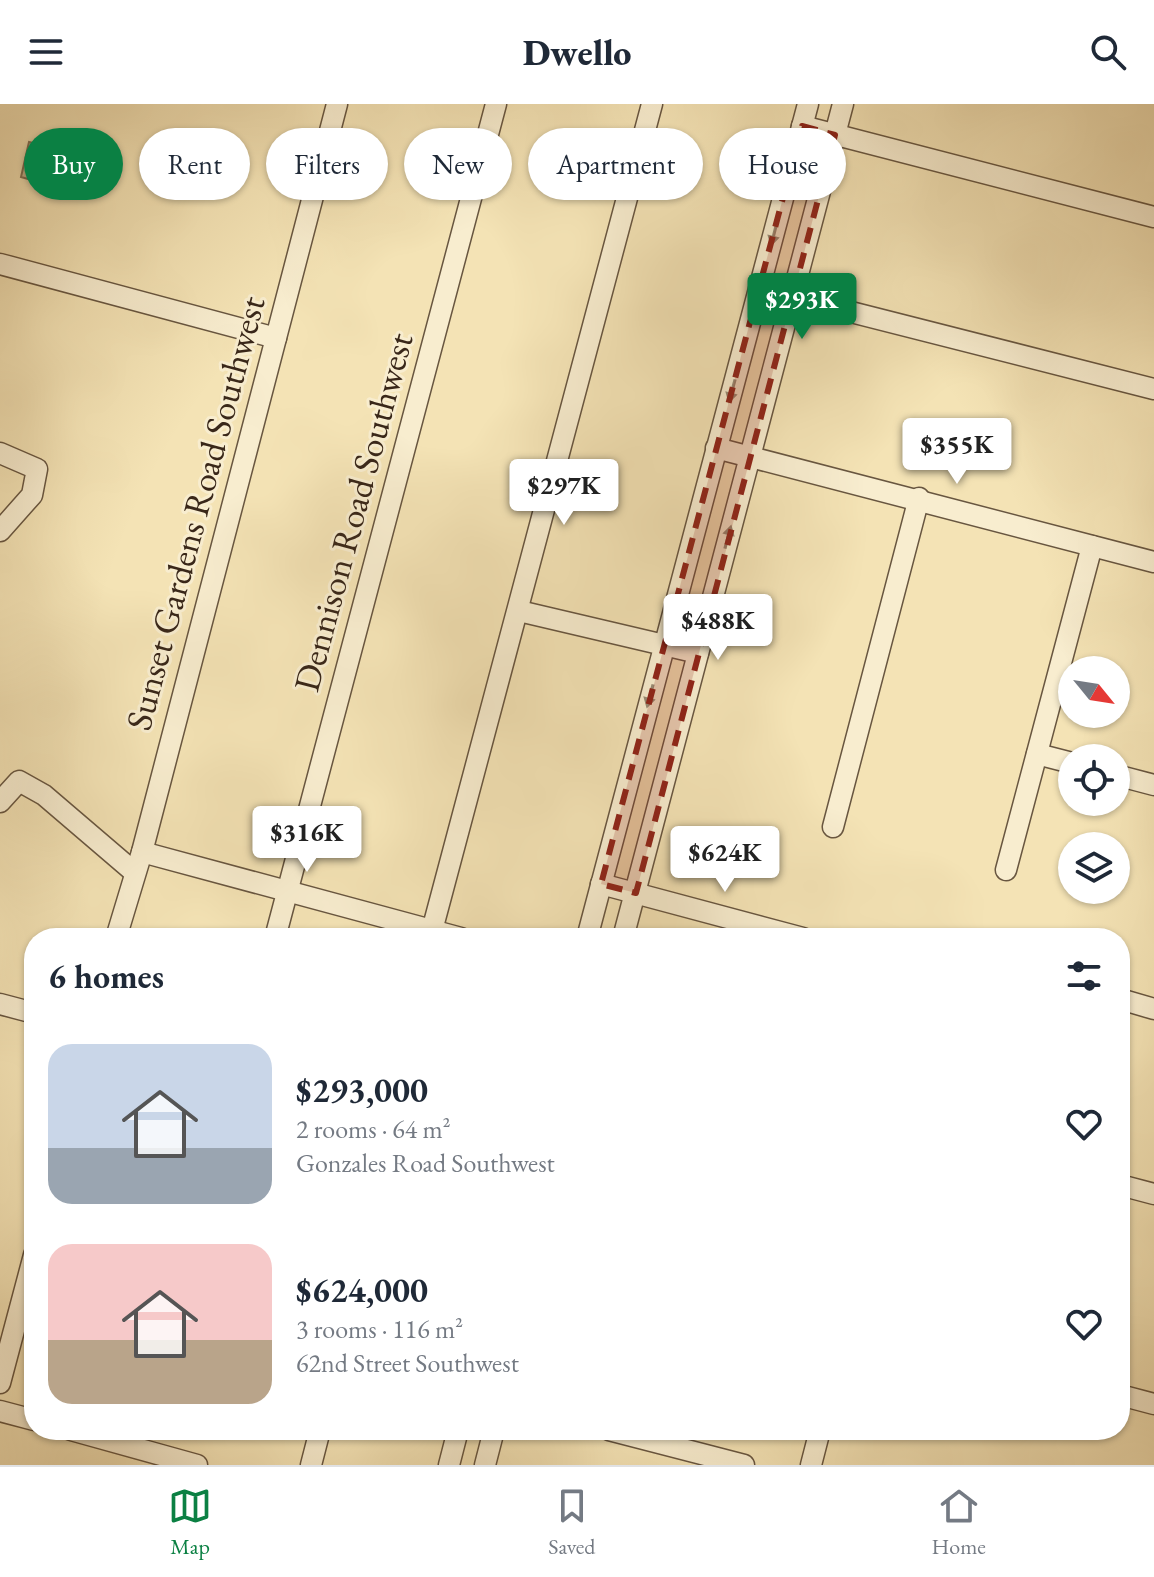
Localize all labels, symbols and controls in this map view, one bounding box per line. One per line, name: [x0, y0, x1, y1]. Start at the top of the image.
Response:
text: Dwello: [523, 29, 631, 76]
icon: menu: [24, 30, 68, 74]
icon: search: [1086, 30, 1130, 74]
chip: Buy: [24, 128, 123, 200]
chip: Rent: [139, 128, 250, 200]
chip: Filters: [266, 128, 388, 200]
chip: New: [404, 128, 512, 200]
chip: Apartment: [528, 128, 703, 200]
chip: House: [719, 128, 846, 200]
one-way arrow: [768, 221, 780, 246]
pin: $293K: [746, 273, 858, 341]
text: $293K: [765, 282, 839, 316]
street label: Sunset Gardens Road Southwest: [114, 290, 276, 735]
street label: Dennison Road Southwest: [282, 327, 424, 697]
one-way arrow: [725, 379, 738, 403]
pin: $355K: [901, 418, 1013, 486]
text: $355K: [920, 427, 994, 461]
pin: $297K: [508, 459, 620, 527]
text: $297K: [527, 468, 601, 502]
one-way arrow: [722, 525, 734, 550]
pin: $488K: [662, 594, 774, 662]
text: $488K: [681, 603, 755, 637]
north arrow: [1058, 656, 1130, 728]
map controls: [1058, 656, 1130, 904]
one-way arrow: [643, 684, 655, 709]
button: locate: [1058, 744, 1130, 816]
pin: $316K: [251, 806, 363, 874]
text: $316K: [270, 815, 344, 849]
pin: $624K: [669, 826, 781, 894]
button: layers: [1058, 832, 1130, 904]
text: $624K: [688, 835, 762, 869]
text: 6 homes: [48, 954, 164, 998]
icon: filters: [1062, 954, 1106, 998]
text: $293,000: [296, 1068, 428, 1112]
icon: home: [112, 1076, 208, 1172]
icon: heart: [1062, 1102, 1106, 1146]
text: 2 rooms · 64 m²: [296, 1112, 451, 1146]
text: Gonzales Road Southwest: [296, 1146, 555, 1180]
text: $624,000: [296, 1268, 428, 1312]
icon: home: [112, 1276, 208, 1372]
icon: heart: [1062, 1302, 1106, 1346]
text: 3 rooms · 116 m²: [296, 1312, 463, 1346]
text: 62nd Street Southwest: [296, 1346, 519, 1380]
tab: Map: [168, 1484, 212, 1561]
tab: Saved: [548, 1484, 595, 1561]
tab: Home: [932, 1484, 986, 1561]

